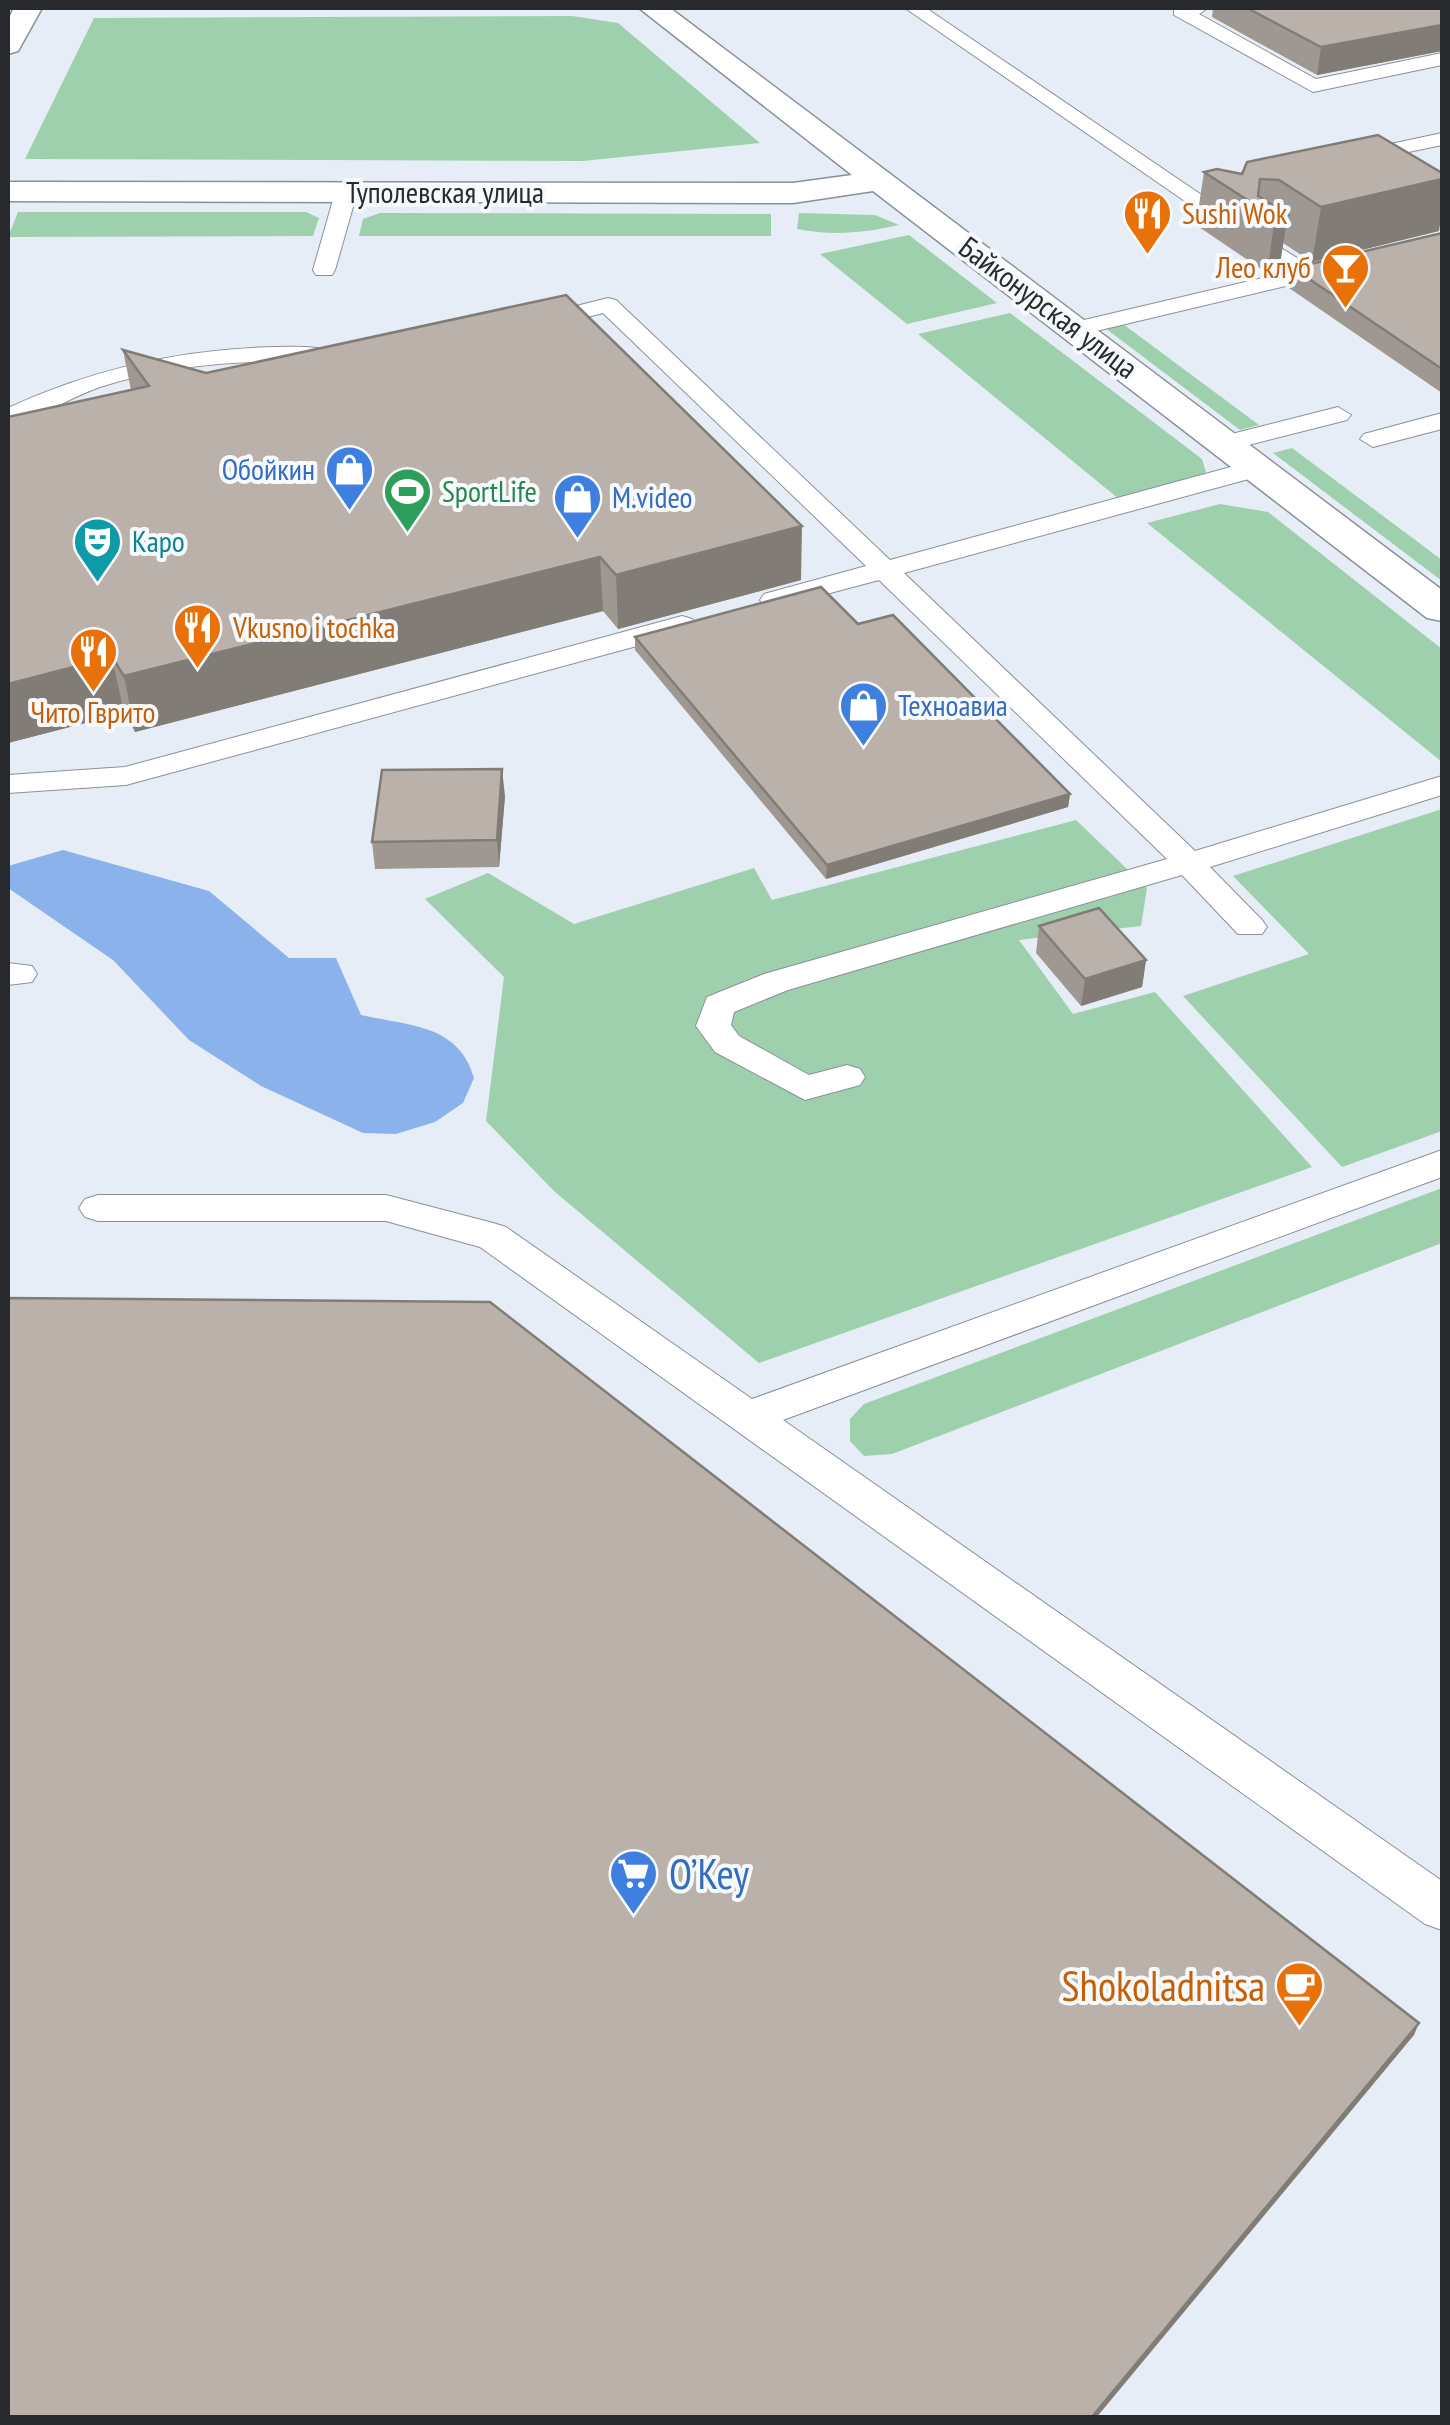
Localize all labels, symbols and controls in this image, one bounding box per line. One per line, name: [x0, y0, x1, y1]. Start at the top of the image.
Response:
street label: Туполевская улица: [346, 172, 544, 211]
restaurant icon: Sushi Wok: [1121, 188, 1173, 256]
place label: Sushi Wok: [1182, 193, 1288, 232]
street label: Байконурская улица: [952, 227, 1146, 387]
bar icon: Лео клуб: [1320, 242, 1372, 310]
place label: Лео клуб: [1215, 247, 1311, 286]
shop icon: Обойкин: [324, 444, 376, 512]
place label: Обойкин: [222, 449, 315, 488]
sports icon: SportLife: [381, 466, 433, 534]
place label: SportLife: [442, 471, 537, 510]
shop icon: M.video: [551, 472, 603, 540]
place label: M.video: [612, 477, 693, 516]
theatre icon: Каро: [71, 516, 123, 584]
place label: Каро: [132, 521, 185, 560]
restaurant icon: Vkusno i tochka: [172, 602, 224, 670]
place label: Vkusno i tochka: [232, 607, 396, 646]
restaurant icon: Чито Гврито: [67, 626, 119, 694]
shop icon: Техноавиа: [837, 680, 889, 748]
place label: Техноавиа: [898, 685, 1008, 724]
place label: Чито Гврито: [31, 692, 155, 731]
place label: O’Key: [669, 1846, 749, 1901]
supermarket icon: O’Key: [608, 1848, 660, 1916]
place label: Shokoladnitsa: [1062, 1958, 1265, 2013]
cafe icon: Shokoladnitsa: [1274, 1960, 1326, 2028]

